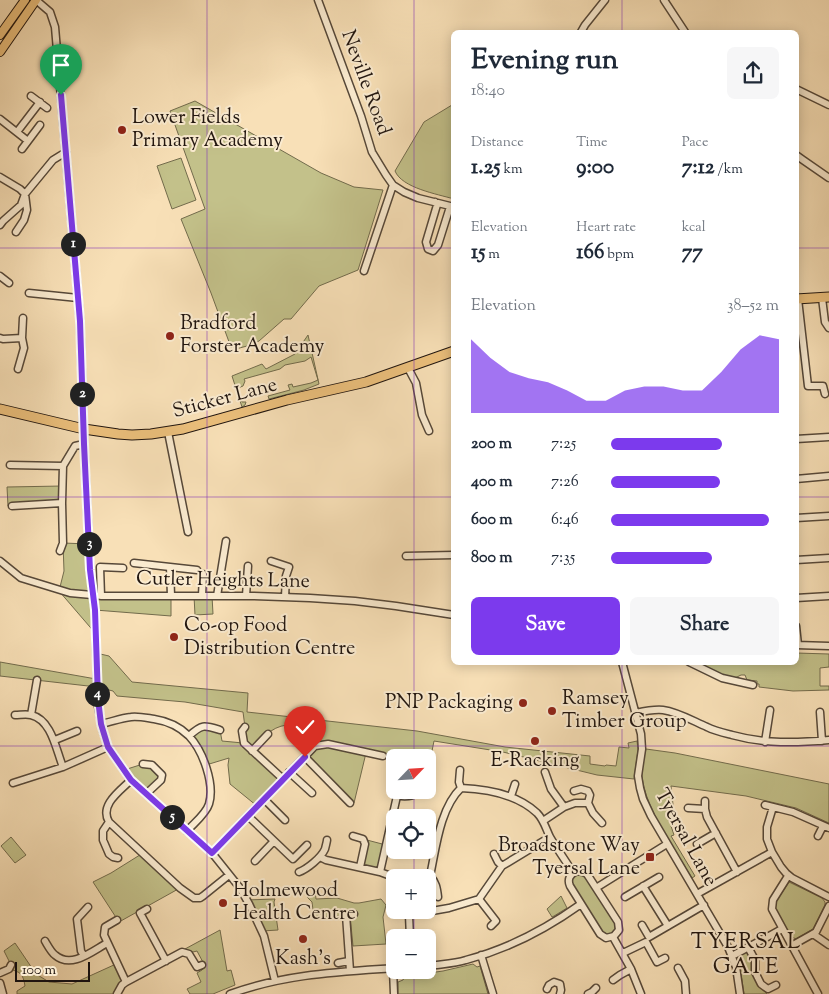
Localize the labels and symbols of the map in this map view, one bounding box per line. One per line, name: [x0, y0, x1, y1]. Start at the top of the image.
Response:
street label: Neville Road: [333, 26, 397, 140]
pin: [40, 44, 82, 95]
place label: Lower Fields Primary Academy: [132, 104, 283, 156]
marker: Lower Fields Primary Academy: [116, 124, 128, 136]
pin: 1: [60, 232, 86, 256]
place label: Bradford Forster Academy: [180, 310, 325, 362]
marker: Bradford Forster Academy: [164, 330, 176, 342]
street label: Sticker Lane: [170, 371, 280, 427]
pin: 2: [70, 382, 94, 406]
pin: 3: [76, 532, 102, 556]
street label: Cutler Heights Lane: [136, 565, 310, 597]
place label: Co-op Food Distribution Centre: [184, 612, 355, 664]
marker: Co-op Food Distribution Centre: [168, 631, 180, 643]
pin: 4: [84, 682, 110, 706]
place label: Ramsey Timber Group: [562, 685, 687, 737]
place label: PNP Packaging: [385, 689, 513, 718]
marker: PNP Packaging: [517, 697, 529, 709]
marker: Ramsey Timber Group: [546, 705, 558, 717]
pin: [284, 706, 326, 757]
marker: E-Racking: [529, 735, 541, 747]
place label: E-Racking: [490, 747, 580, 776]
north arrow: [386, 749, 436, 799]
street label: Tyersal Lane: [646, 784, 724, 892]
pin: 5: [160, 804, 184, 830]
place label: Broadstone Way Tyersal Lane: [498, 832, 640, 884]
marker: Broadstone Way Tyersal Lane: [644, 851, 656, 863]
place label: Holmewood Health Centre: [233, 877, 356, 929]
marker: Holmewood Health Centre: [217, 897, 229, 909]
district label: TYERSAL GATE: [691, 927, 801, 984]
marker: Kash's: [297, 933, 309, 945]
place label: Kash's: [275, 945, 331, 974]
scale bar: [15, 959, 90, 982]

